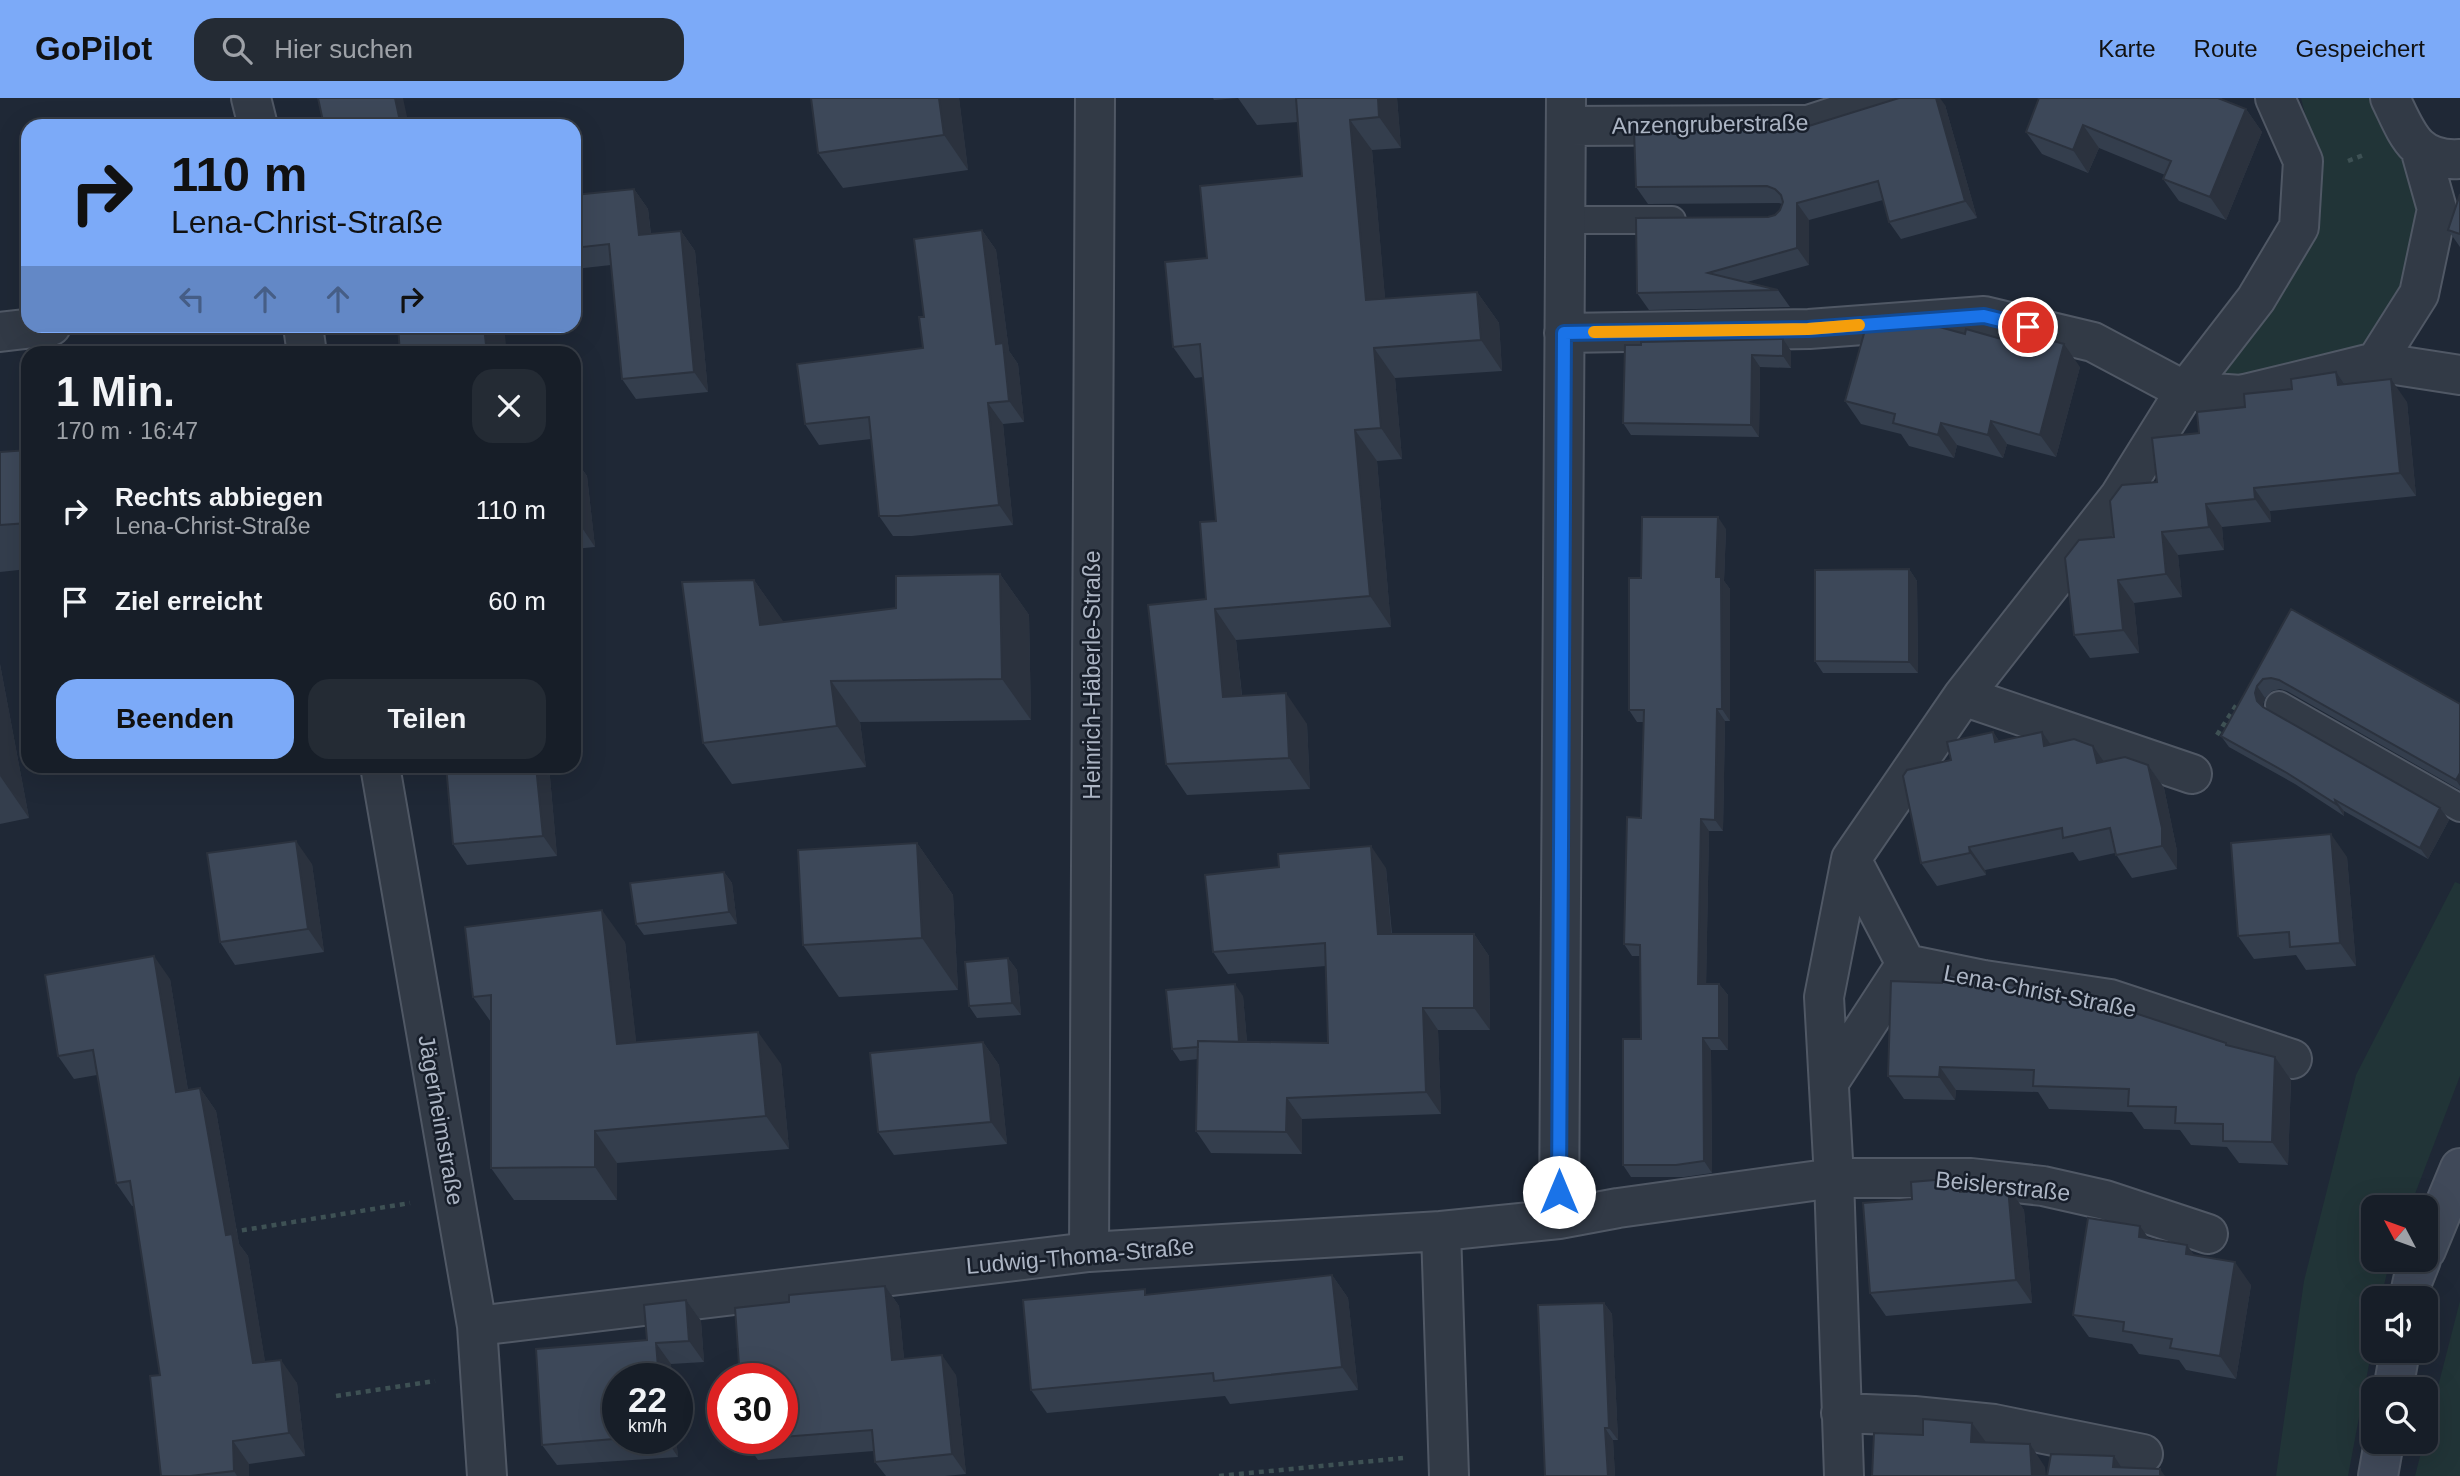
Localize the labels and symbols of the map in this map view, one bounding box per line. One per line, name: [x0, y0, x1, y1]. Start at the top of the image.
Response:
street label: Anzengruberstraße: [1611, 109, 1809, 139]
pin: [1998, 297, 2058, 357]
street label: Heinrich-Häberle-Straße: [1079, 550, 1105, 800]
street label: Lena-Christ-Straße: [1942, 960, 2138, 1022]
street label: Jägerheimstraße: [413, 1033, 469, 1207]
position arrow: [1522, 1155, 1596, 1229]
street label: Beislerstraße: [1934, 1166, 2072, 1206]
north arrow: [2361, 1195, 2438, 1272]
street label: Ludwig-Thoma-Straße: [965, 1233, 1195, 1279]
speed limit sign: 30: [707, 1363, 798, 1454]

